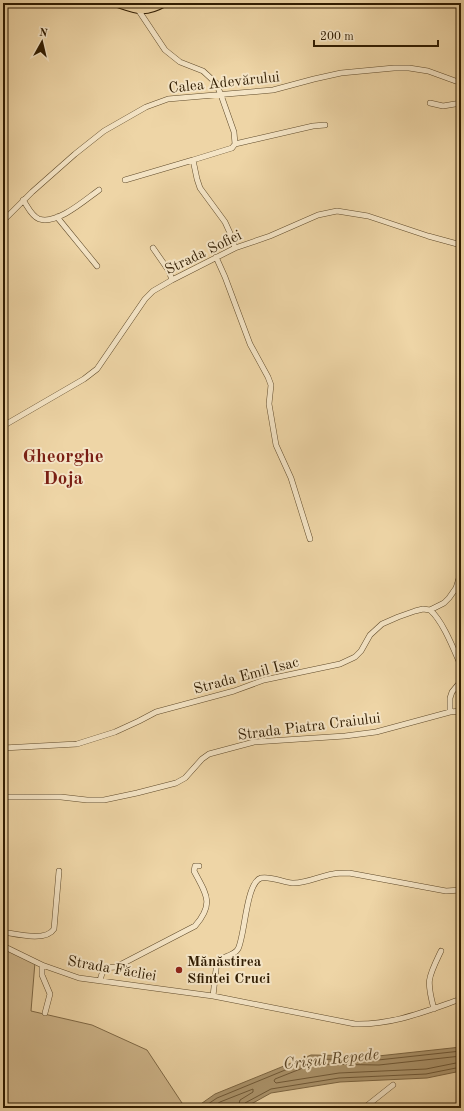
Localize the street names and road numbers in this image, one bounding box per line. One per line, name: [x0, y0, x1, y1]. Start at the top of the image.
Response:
street label: Calea Adevărului: [168, 70, 281, 97]
street label: Strada Sofiei: [163, 228, 244, 278]
street label: Strada Emil Isac: [192, 655, 301, 698]
street label: Strada Piatra Craiului: [237, 711, 382, 744]
street label: Strada Făcliei: [66, 954, 157, 985]

